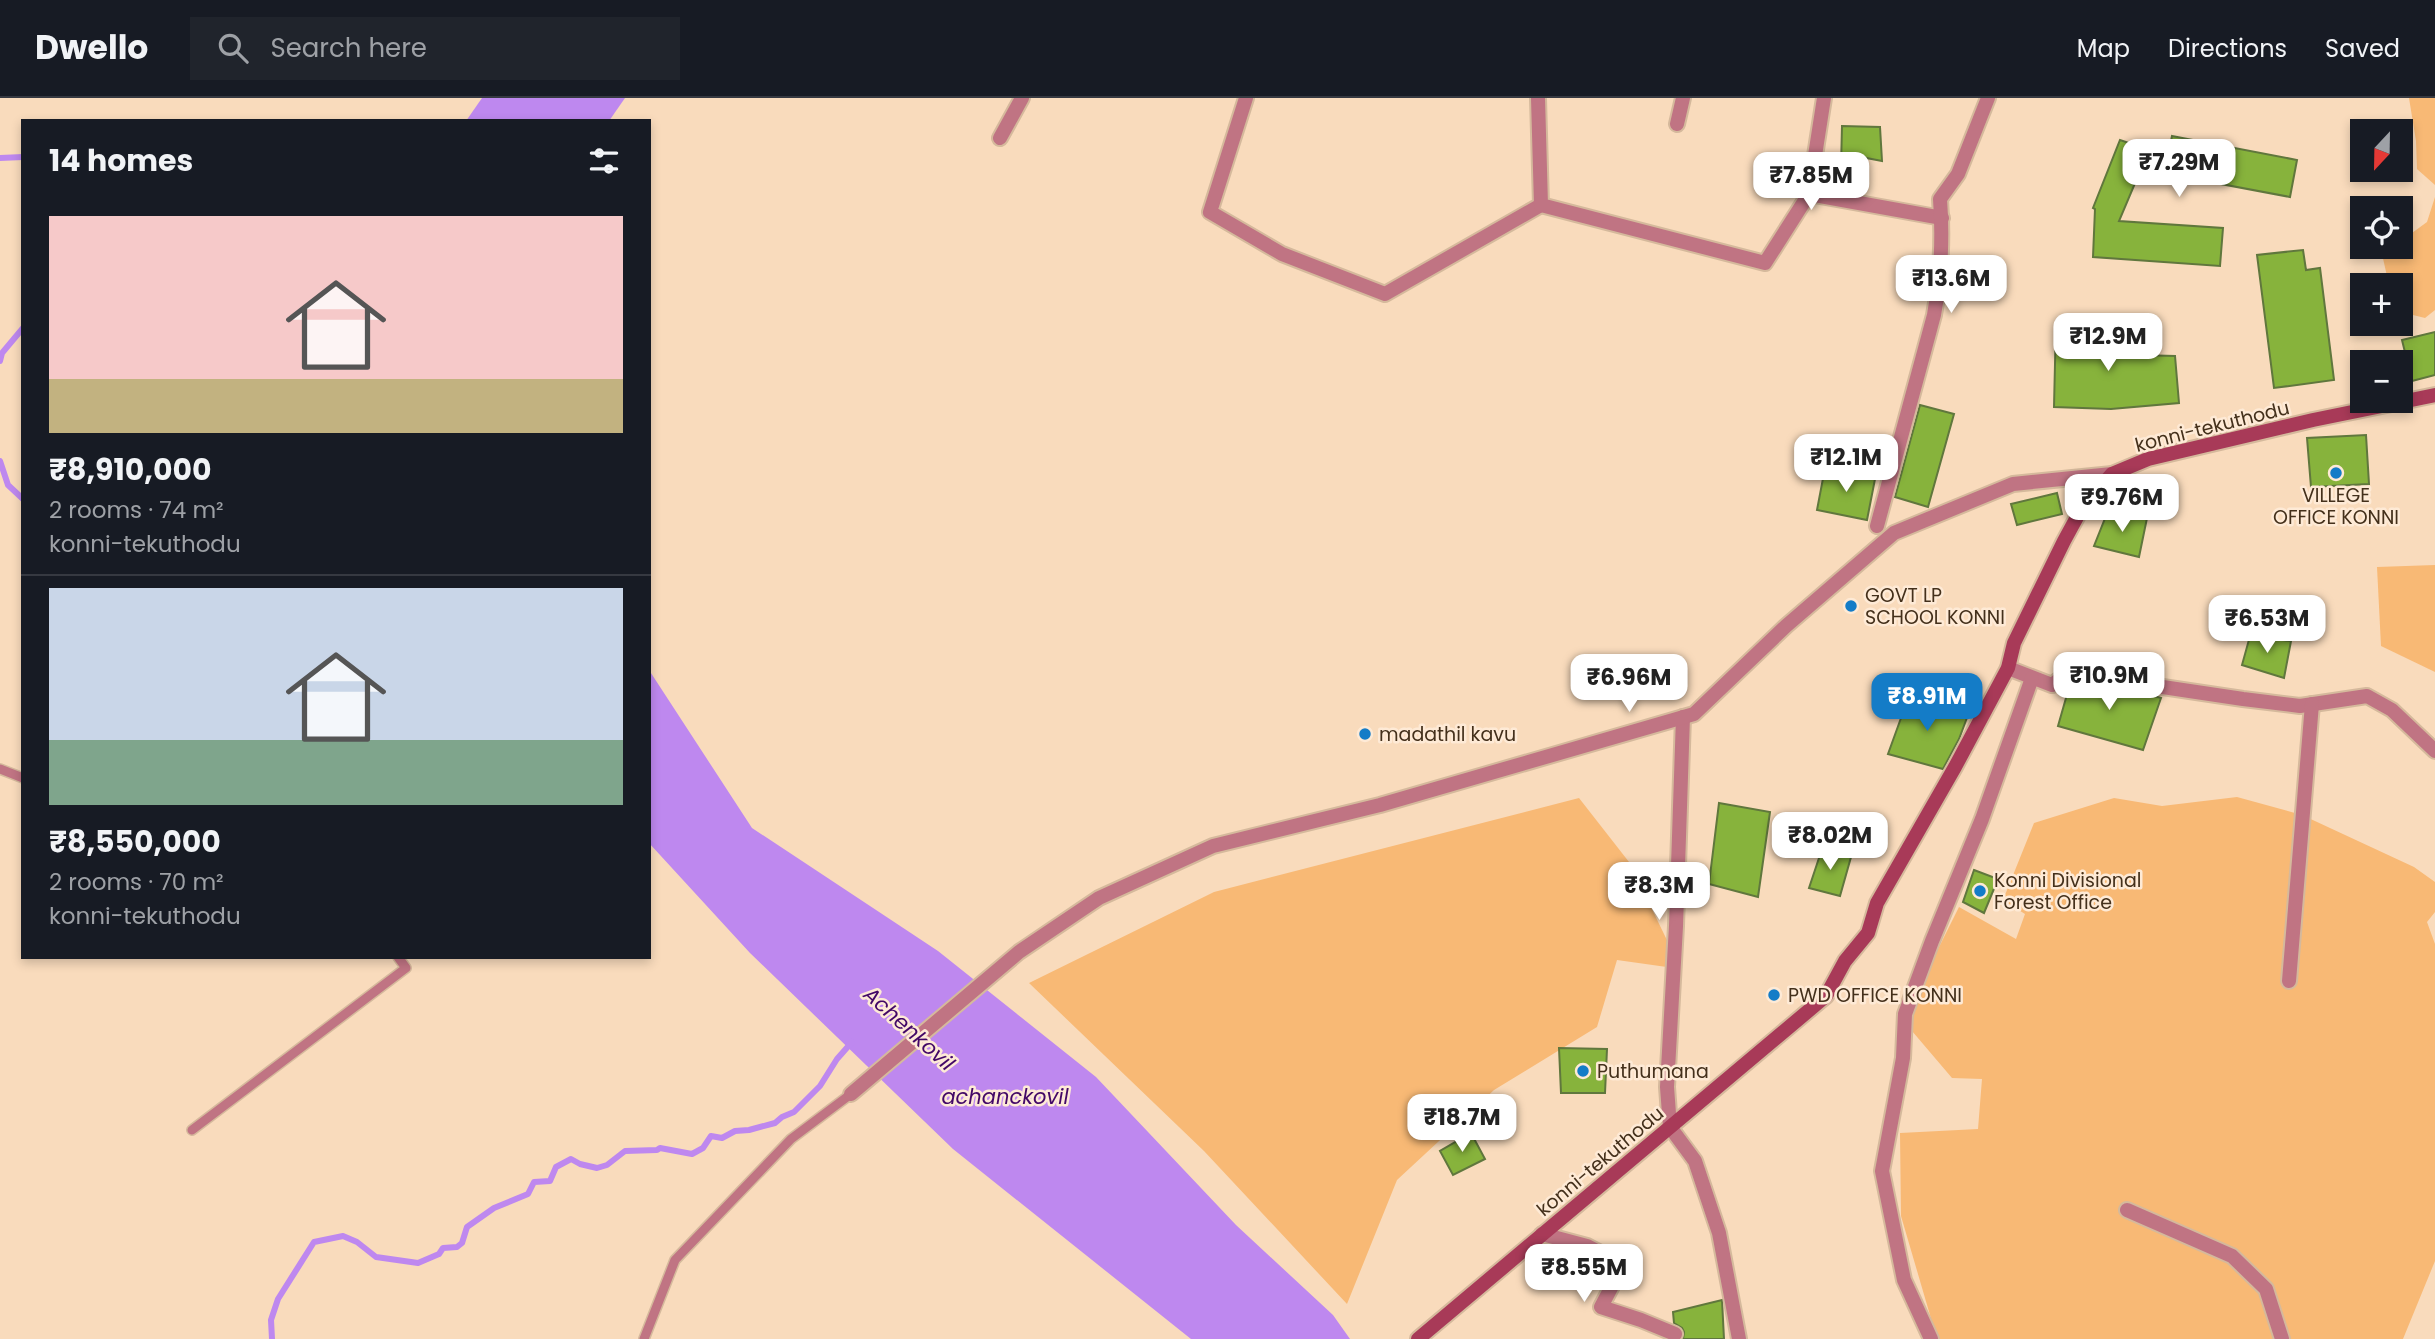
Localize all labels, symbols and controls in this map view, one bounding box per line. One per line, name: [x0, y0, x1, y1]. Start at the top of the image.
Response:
search box: [190, 17, 680, 80]
text: Dwello: [35, 24, 148, 71]
icon: search: [214, 29, 252, 67]
text: Search here: [270, 30, 427, 66]
text: Map: [2077, 32, 2130, 65]
text: Directions: [2168, 32, 2287, 65]
text: Saved: [2325, 32, 2400, 65]
north arrow: [2350, 119, 2413, 182]
map controls: [2350, 119, 2413, 413]
text: 14 homes: [49, 139, 193, 182]
pin: ₹7.29M: [2122, 140, 2236, 199]
icon: filters: [585, 142, 623, 180]
text: ₹7.29M: [2139, 146, 2219, 178]
pin: ₹7.85M: [1754, 152, 1868, 212]
text: ₹7.85M: [1769, 159, 1853, 191]
button: locate: [2350, 196, 2413, 259]
pin: ₹13.6M: [1894, 256, 2008, 315]
icon: home: [273, 262, 399, 388]
text: ₹13.6M: [1912, 262, 1990, 294]
button: +: [2350, 273, 2413, 336]
pin: ₹12.9M: [2051, 314, 2165, 373]
text: ₹12.9M: [2069, 320, 2147, 352]
button: −: [2350, 350, 2413, 413]
street label: konni-tekuthodu: [2132, 394, 2292, 459]
pin: ₹12.1M: [1789, 434, 1903, 494]
text: ₹12.1M: [1810, 441, 1882, 473]
text: ₹8,910,000: [49, 448, 212, 491]
marker: VILLEGE OFFICE KONNI: [2328, 465, 2344, 481]
pin: ₹9.76M: [2065, 474, 2179, 534]
text: ₹9.76M: [2081, 481, 2163, 513]
place label: VILLEGE OFFICE KONNI: [2273, 482, 2399, 531]
text: 2 rooms · 74 m²: [49, 494, 224, 526]
text: konni-tekuthodu: [49, 528, 241, 560]
place label: GOVT LP SCHOOL KONNI: [1865, 582, 2005, 631]
pin: ₹6.53M: [2210, 596, 2324, 655]
marker: GOVT LP SCHOOL KONNI: [1843, 598, 1859, 614]
text: ₹6.53M: [2225, 602, 2309, 634]
icon: home: [273, 634, 399, 760]
pin: ₹10.9M: [2052, 652, 2166, 712]
pin: ₹6.96M: [1572, 654, 1686, 714]
text: ₹10.9M: [2069, 659, 2149, 691]
text: ₹6.96M: [1587, 661, 1671, 693]
pin: ₹8.91M: [1870, 674, 1984, 733]
text: ₹8.91M: [1887, 680, 1967, 712]
place label: madathil kavu: [1379, 721, 1516, 748]
marker: madathil kavu: [1357, 726, 1373, 742]
pin: ₹8.02M: [1773, 812, 1887, 872]
text: ₹8.02M: [1788, 819, 1872, 851]
text: ₹8,550,000: [49, 820, 221, 863]
pin: ₹8.3M: [1610, 862, 1708, 922]
text: 2 rooms · 70 m²: [49, 866, 224, 898]
place label: Konni Divisional Forest Office: [1994, 867, 2141, 916]
text: ₹8.3M: [1624, 869, 1694, 901]
marker: Konni Divisional Forest Office: [1972, 883, 1988, 899]
text: konni-tekuthodu: [49, 900, 241, 932]
water label: Achenkovil: [857, 979, 962, 1078]
place label: PWD OFFICE KONNI: [1788, 982, 1962, 1009]
marker: PWD OFFICE KONNI: [1766, 987, 1782, 1003]
place label: Puthumana: [1597, 1058, 1709, 1085]
marker: Puthumana: [1575, 1063, 1591, 1079]
water label: achanckovil: [941, 1082, 1069, 1111]
pin: ₹18.7M: [1405, 1094, 1519, 1154]
street label: konni-tekuthodu: [1531, 1100, 1670, 1223]
text: ₹18.7M: [1423, 1101, 1501, 1133]
pin: ₹8.55M: [1527, 1244, 1641, 1304]
text: ₹8.55M: [1541, 1251, 1627, 1283]

